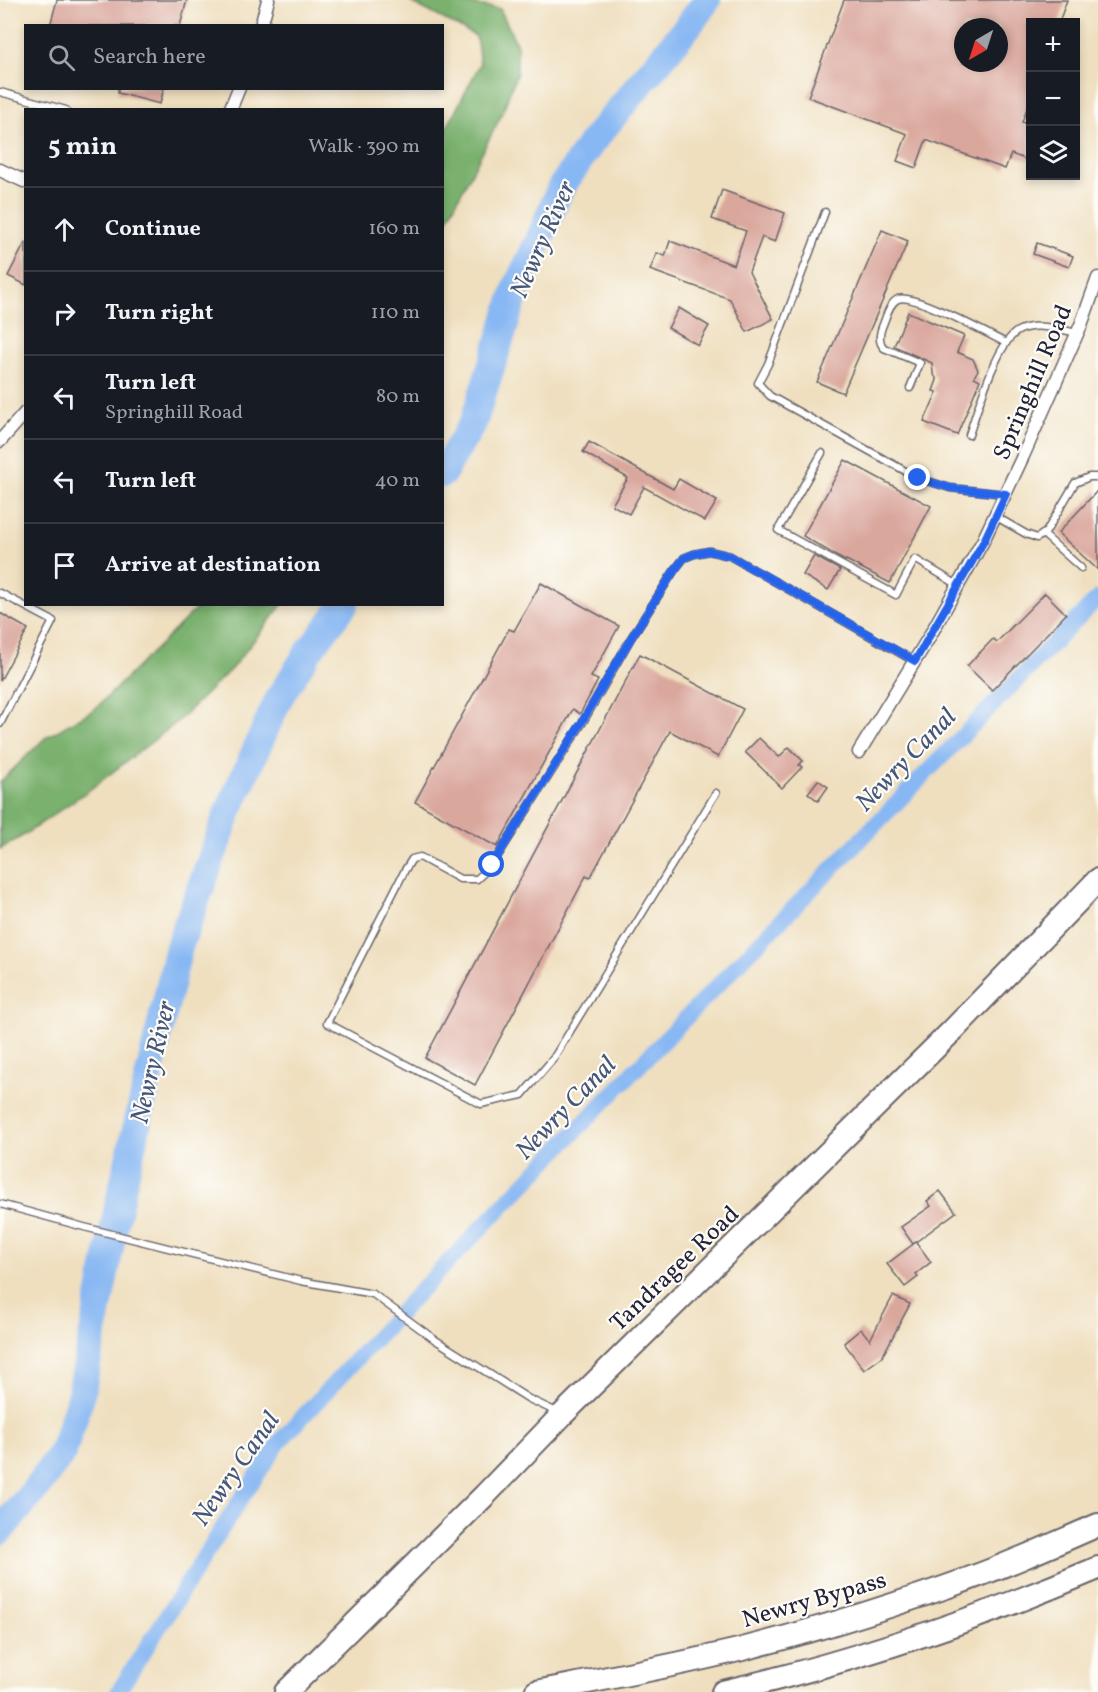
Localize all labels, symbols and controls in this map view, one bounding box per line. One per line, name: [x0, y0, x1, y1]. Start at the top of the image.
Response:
north arrow: [954, 18, 1008, 72]
map controls: [1026, 18, 1080, 180]
button: +: [1026, 18, 1080, 72]
search box: [24, 24, 444, 90]
icon: search: [45, 41, 78, 74]
text: Search here: [93, 42, 206, 73]
button: −: [1026, 72, 1080, 126]
button: layers: [1026, 126, 1080, 180]
text: 5 min: [48, 129, 117, 165]
text: Walk · 390 m: [308, 133, 420, 161]
water label: Newry River: [502, 175, 586, 304]
icon: ahead: [48, 213, 81, 246]
text: Continue: [105, 214, 201, 245]
text: 160 m: [368, 215, 420, 243]
icon: right: [48, 297, 81, 330]
text: Turn right: [105, 298, 213, 329]
text: 110 m: [371, 299, 420, 327]
street label: Springhill Road: [986, 300, 1082, 466]
text: Turn left: [105, 368, 196, 399]
icon: left: [48, 381, 81, 414]
text: 80 m: [376, 383, 420, 411]
text: Springhill Road: [105, 399, 243, 427]
route end: [904, 464, 930, 490]
icon: left: [48, 465, 81, 498]
text: Turn left: [105, 466, 196, 497]
text: 40 m: [375, 467, 420, 495]
icon: arrive: [48, 549, 81, 582]
text: Arrive at destination: [105, 550, 321, 581]
water label: Newry Canal: [848, 700, 966, 820]
route start: [478, 851, 504, 877]
water label: Newry River: [122, 997, 186, 1127]
water label: Newry Canal: [508, 1048, 626, 1168]
street label: Tandragee Road: [603, 1199, 748, 1340]
water label: Newry Canal: [184, 1404, 289, 1533]
street label: Newry Bypass: [738, 1564, 891, 1638]

